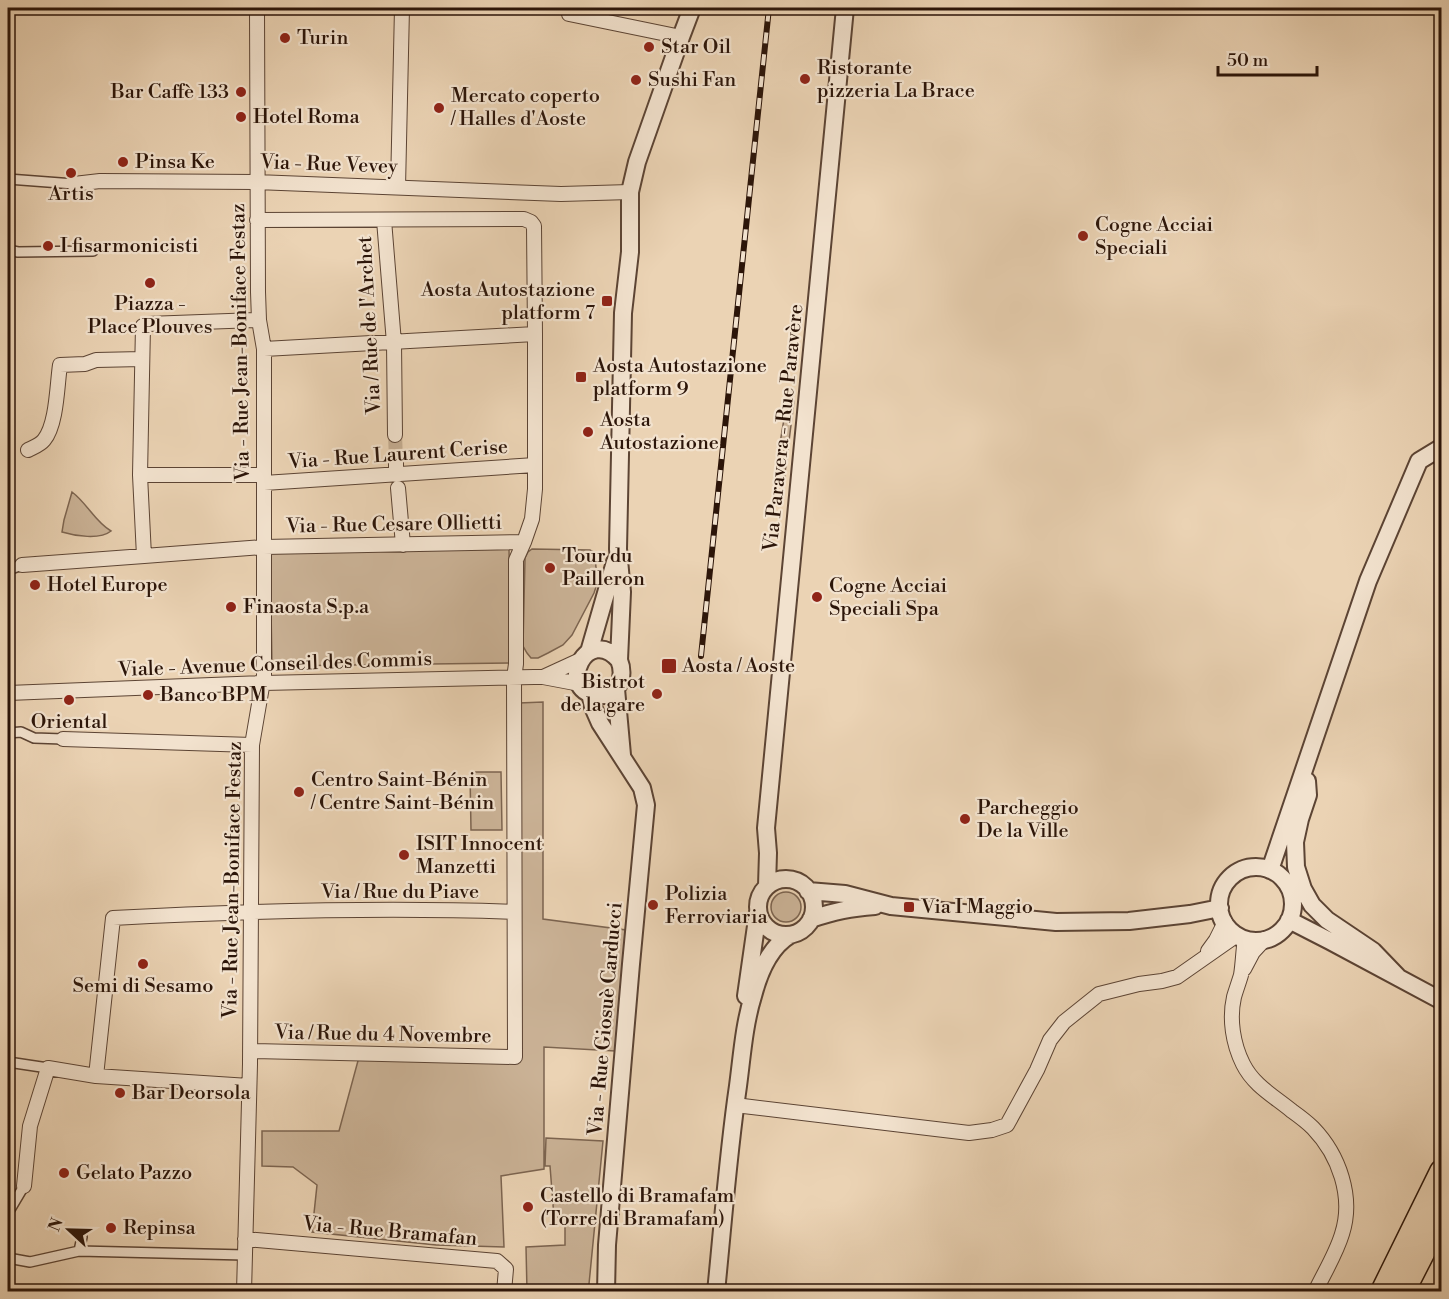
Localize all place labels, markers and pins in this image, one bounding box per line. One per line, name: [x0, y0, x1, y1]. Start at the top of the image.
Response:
place label: Turin: [297, 26, 348, 51]
marker: Turin: [278, 31, 292, 45]
place label: Star Oil: [661, 35, 731, 60]
marker: Star Oil: [642, 40, 656, 54]
place label: Ristorante pizzeria La Brace: [817, 56, 975, 104]
place label: Sushi Fan: [648, 68, 736, 93]
marker: Ristorante pizzeria La Brace: [798, 72, 812, 86]
marker: Sushi Fan: [629, 73, 643, 87]
place label: Bar Caffè 133: [110, 80, 229, 105]
place label: Mercato coperto / Halles d'Aoste: [450, 84, 600, 132]
marker: Bar Caffè 133: [234, 85, 248, 99]
marker: Mercato coperto / Halles d'Aoste: [432, 101, 446, 115]
place label: Hotel Roma: [253, 105, 361, 130]
marker: Hotel Roma: [234, 110, 248, 124]
place label: Pinsa Ke: [135, 150, 215, 175]
marker: Pinsa Ke: [116, 155, 130, 169]
marker: Artis: [64, 166, 78, 180]
place label: Artis: [47, 182, 94, 207]
place label: Cogne Acciai Speciali: [1095, 213, 1214, 261]
marker: Cogne Acciai Speciali: [1076, 229, 1090, 243]
place label: I fisarmonicisti: [60, 234, 199, 259]
marker: I fisarmonicisti: [41, 239, 55, 253]
marker: Piazza - Place Plouves: [143, 276, 157, 290]
place label: Aosta Autostazione platform 7: [420, 278, 595, 326]
place label: Piazza - Place Plouves: [88, 292, 212, 340]
marker: Aosta Autostazione platform 7: [600, 294, 614, 308]
place label: Aosta Autostazione platform 9: [592, 354, 767, 402]
marker: Aosta Autostazione platform 9: [574, 370, 588, 384]
place label: Aosta Autostazione: [599, 408, 719, 456]
marker: Aosta Autostazione: [581, 425, 595, 439]
place label: Tour du Pailleron: [562, 544, 645, 592]
marker: Tour du Pailleron: [543, 561, 557, 575]
place label: Hotel Europe: [47, 573, 168, 598]
place label: Cogne Acciai Speciali Spa: [829, 574, 948, 622]
marker: Hotel Europe: [28, 578, 42, 592]
marker: Cogne Acciai Speciali Spa: [810, 590, 824, 604]
place label: Finaosta S.p.a: [243, 595, 370, 620]
marker: Finaosta S.p.a: [224, 600, 238, 614]
place label: Aosta / Aoste: [681, 654, 795, 679]
marker: Aosta / Aoste: [660, 657, 678, 675]
place label: Bistrot de la gare: [560, 670, 645, 718]
place label: Banco BPM: [159, 683, 267, 708]
marker: Bistrot de la gare: [650, 687, 664, 701]
marker: Banco BPM: [141, 688, 155, 702]
marker: Oriental: [62, 693, 76, 707]
place label: Oriental: [31, 710, 107, 735]
place label: Centro Saint-Bénin / Centre Saint-Bénin: [310, 768, 494, 816]
marker: Centro Saint-Bénin / Centre Saint-Bénin: [292, 785, 306, 799]
place label: Parcheggio De la Ville: [977, 796, 1079, 844]
marker: Parcheggio De la Ville: [958, 812, 972, 826]
place label: ISIT Innocent Manzetti: [416, 832, 543, 880]
marker: ISIT Innocent Manzetti: [397, 848, 411, 862]
place label: Polizia Ferroviaria: [665, 882, 768, 930]
place label: Via I Maggio: [920, 895, 1033, 920]
marker: Polizia Ferroviaria: [646, 898, 660, 912]
marker: Via I Maggio: [902, 900, 916, 914]
marker: Semi di Sesamo: [136, 957, 150, 971]
place label: Semi di Sesamo: [72, 974, 214, 999]
place label: Bar Deorsola: [131, 1081, 251, 1106]
marker: Bar Deorsola: [113, 1086, 127, 1100]
place label: Gelato Pazzo: [76, 1161, 192, 1186]
marker: Gelato Pazzo: [57, 1166, 71, 1180]
place label: Castello di Bramafam (Torre di Bramafam): [540, 1184, 735, 1232]
marker: Castello di Bramafam (Torre di Bramafam): [521, 1200, 535, 1214]
place label: Repinsa: [123, 1216, 197, 1241]
marker: Repinsa: [104, 1221, 118, 1235]

